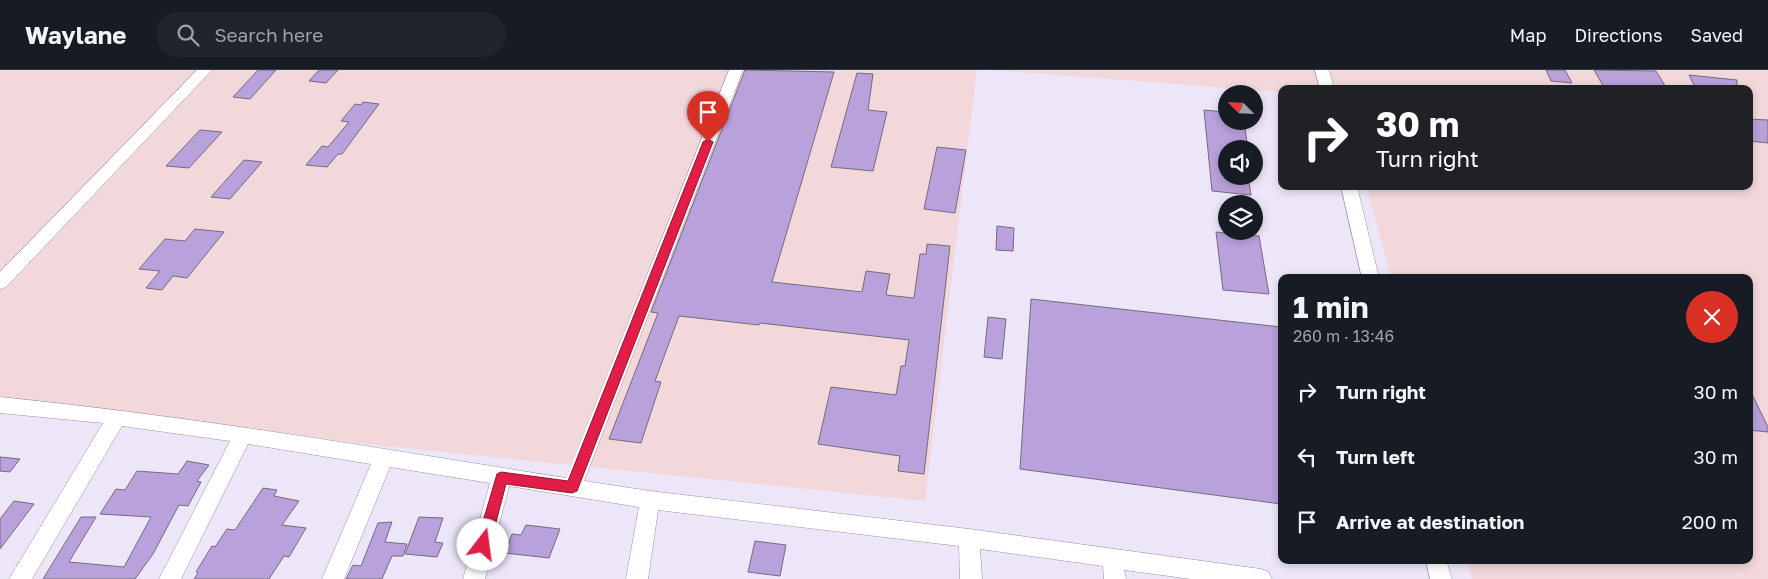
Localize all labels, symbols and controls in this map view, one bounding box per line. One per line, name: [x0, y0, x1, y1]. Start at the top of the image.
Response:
search box: [156, 12, 506, 57]
text: Waylane: [25, 20, 126, 49]
icon: search: [174, 21, 202, 49]
text: Search here: [214, 23, 323, 46]
text: Map: [1510, 24, 1546, 46]
text: Directions: [1574, 24, 1662, 46]
text: Saved: [1690, 24, 1743, 46]
north arrow: [1218, 85, 1262, 130]
map controls: [1218, 85, 1263, 240]
pin: [687, 91, 729, 142]
icon: arrive: [694, 98, 722, 126]
text: 30 m: [1376, 103, 1459, 145]
icon: right: [1293, 105, 1358, 170]
button: sound: [1218, 140, 1263, 185]
text: Turn right: [1376, 145, 1479, 172]
button: layers: [1218, 195, 1263, 240]
text: 1 min: [1293, 289, 1369, 325]
button: close: [1686, 291, 1738, 343]
text: 260 m · 13:46: [1293, 326, 1394, 346]
icon: right: [1293, 378, 1321, 406]
text: Turn right: [1336, 380, 1426, 403]
text: 30 m: [1694, 380, 1738, 403]
icon: left: [1293, 443, 1321, 471]
text: Turn left: [1336, 445, 1415, 468]
text: 30 m: [1694, 445, 1738, 468]
icon: arrive: [1293, 508, 1321, 536]
text: Arrive at destination: [1336, 510, 1524, 533]
text: 200 m: [1682, 510, 1738, 533]
position arrow: [456, 518, 508, 570]

